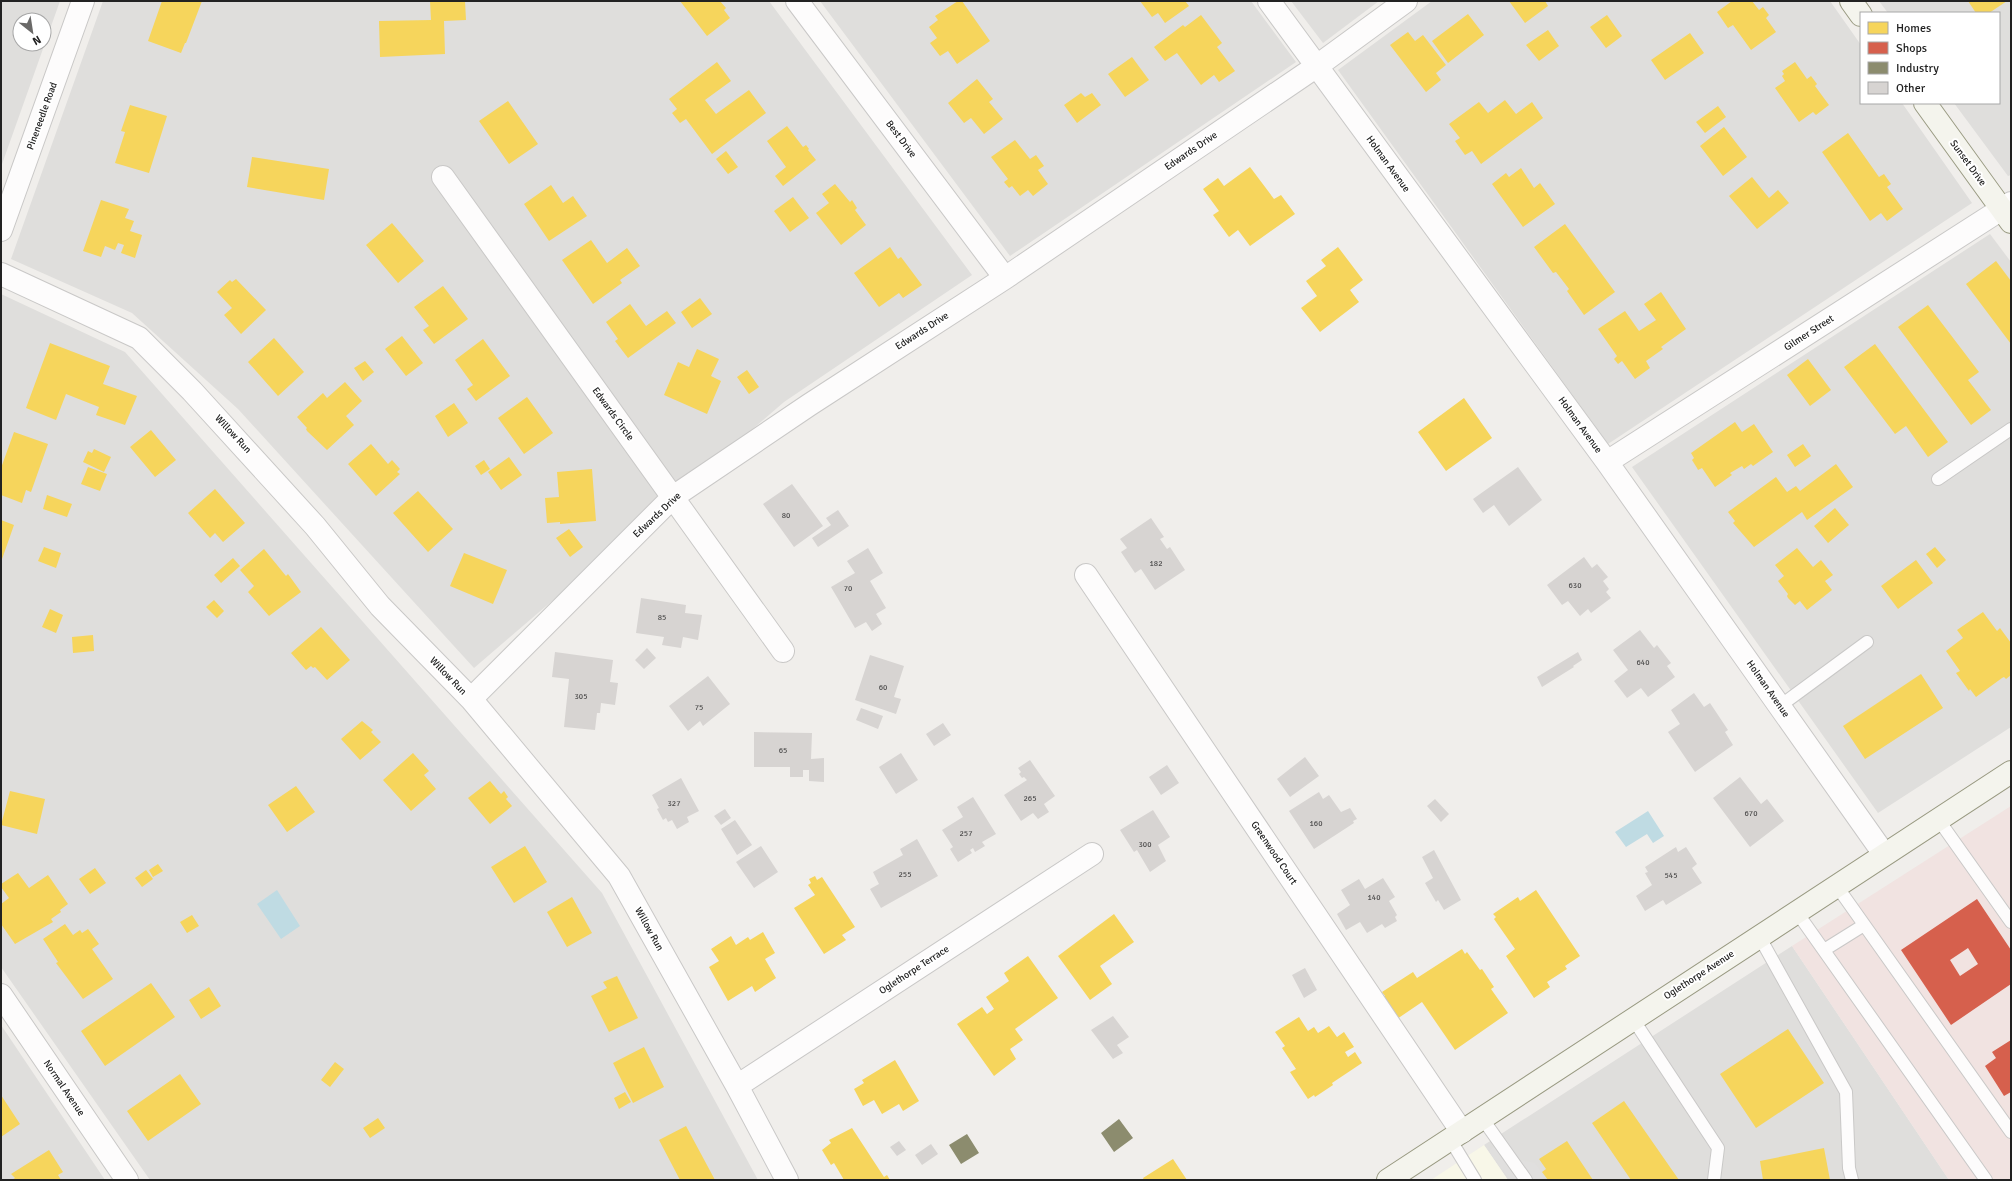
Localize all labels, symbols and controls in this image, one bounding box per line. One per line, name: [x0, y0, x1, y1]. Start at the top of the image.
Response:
north arrow: [12, 12, 52, 52]
legend: [1860, 12, 2000, 104]
text: Homes: [1896, 21, 1931, 36]
text: N: [30, 33, 43, 48]
text: Shops: [1896, 41, 1927, 56]
text: Industry: [1896, 61, 1939, 76]
street label: Pineneedle Road: [24, 81, 60, 151]
text: Other: [1896, 81, 1926, 96]
street label: Best Drive: [883, 118, 919, 160]
street label: Edwards Drive: [1162, 129, 1220, 173]
street label: Holman Avenue: [1363, 133, 1413, 195]
street label: Sunset Drive: [1947, 138, 1989, 188]
street label: Edwards Drive: [893, 309, 951, 353]
street label: Gilmer Street: [1782, 312, 1837, 354]
street label: Edwards Circle: [590, 385, 636, 443]
street label: Holman Avenue: [1555, 394, 1605, 456]
street label: Willow Run: [212, 412, 254, 456]
street label: Edwards Drive: [631, 490, 683, 540]
house number: 80: [782, 510, 790, 520]
house number: 182: [1150, 558, 1162, 568]
house number: 630: [1569, 580, 1581, 590]
house number: 70: [844, 583, 852, 593]
house number: 85: [658, 612, 666, 622]
street label: Willow Run: [427, 655, 469, 697]
house number: 640: [1637, 657, 1649, 667]
street label: Holman Avenue: [1744, 658, 1792, 720]
house number: 60: [879, 682, 887, 692]
house number: 305: [575, 691, 587, 701]
house number: 75: [695, 702, 703, 712]
house number: 65: [779, 745, 787, 755]
house number: 265: [1024, 793, 1036, 803]
house number: 327: [668, 798, 680, 808]
house number: 670: [1745, 808, 1757, 818]
house number: 160: [1310, 818, 1322, 828]
street label: Greenwood Court: [1248, 819, 1300, 888]
house number: 257: [960, 828, 972, 838]
house number: 300: [1139, 839, 1151, 849]
house number: 255: [899, 869, 911, 879]
house number: 545: [1665, 870, 1677, 880]
house number: 140: [1368, 892, 1380, 902]
street label: Willow Run: [632, 905, 666, 953]
street label: Oglethorpe Terrace: [877, 943, 951, 997]
street label: Oglethorpe Avenue: [1662, 948, 1736, 1002]
street label: Normal Avenue: [41, 1058, 87, 1118]

